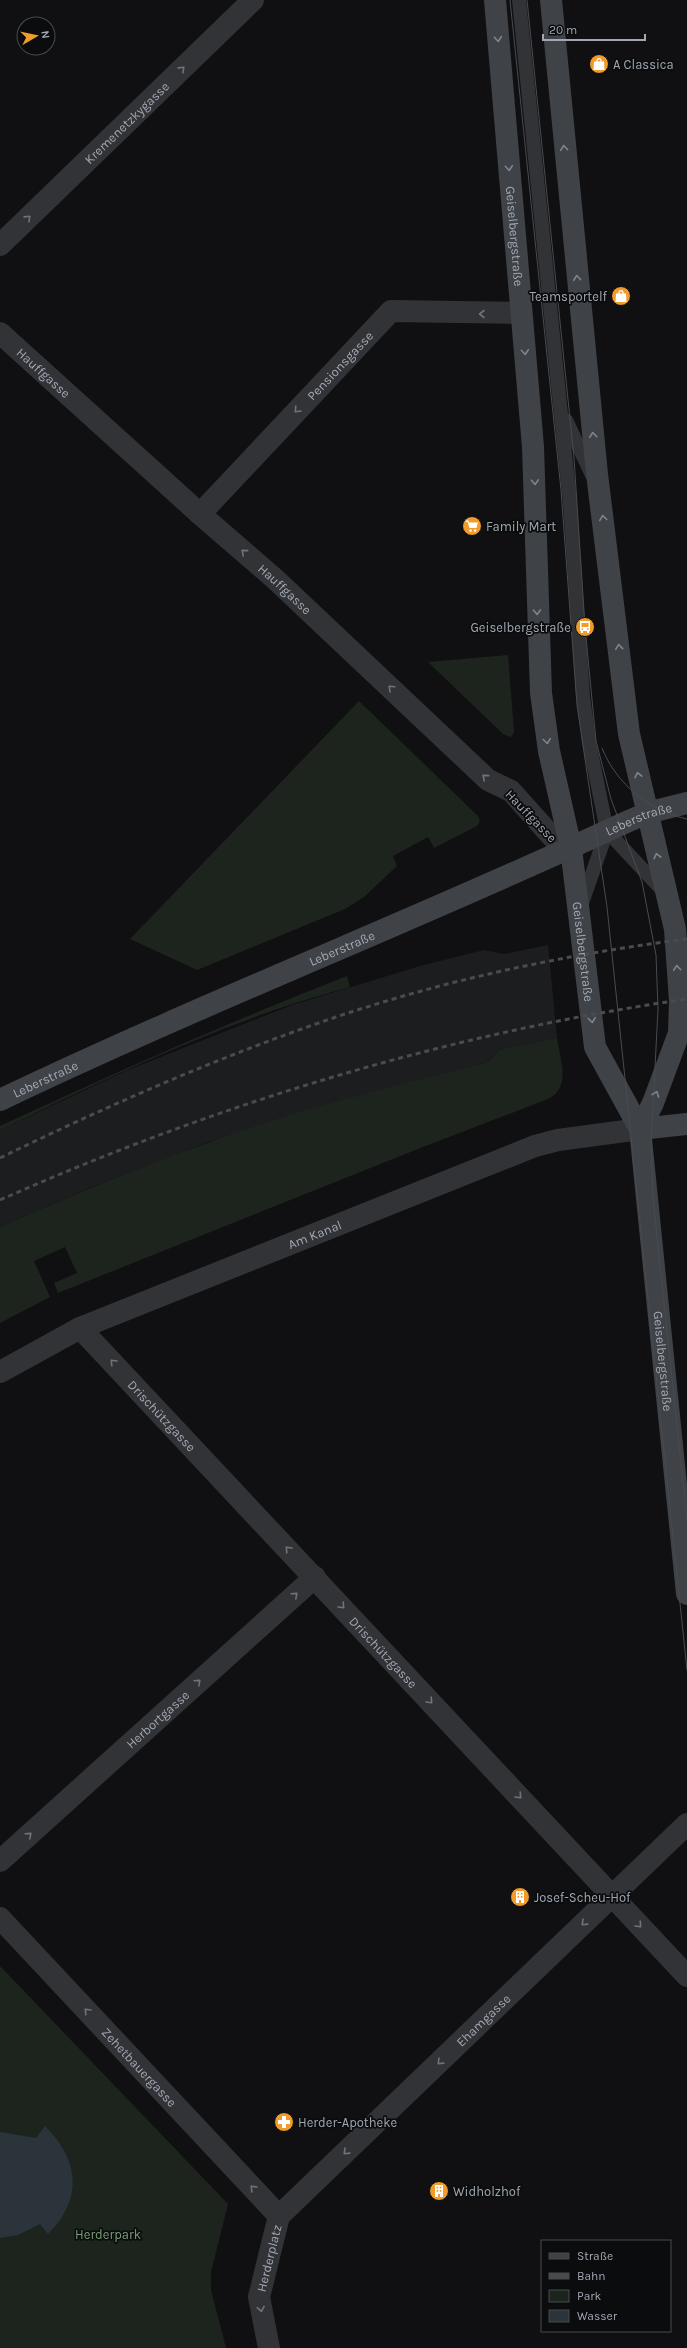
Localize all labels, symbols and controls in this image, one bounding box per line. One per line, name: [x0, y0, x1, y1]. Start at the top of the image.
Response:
north arrow: [16, 16, 56, 56]
scale bar: [543, 16, 645, 42]
text: 20 m: [549, 23, 577, 37]
text: N: [38, 30, 52, 39]
one-way arrow: [494, 36, 503, 42]
shop icon: A Classica: [588, 53, 610, 75]
place label: A Classica: [613, 57, 674, 72]
one-way arrow: [177, 66, 185, 74]
street label: Kremenetzkygasse: [81, 78, 172, 167]
one-way arrow: [560, 145, 569, 151]
one-way arrow: [504, 165, 513, 171]
street label: Geiselbergstraße: [503, 185, 527, 287]
one-way arrow: [23, 215, 31, 223]
one-way arrow: [572, 275, 581, 281]
shop icon: Teamsportelf: [610, 285, 632, 307]
place label: Teamsportelf: [530, 289, 608, 304]
one-way arrow: [479, 310, 485, 318]
street label: Pensionsgasse: [304, 328, 376, 403]
street label: Hauffgasse: [14, 344, 74, 401]
one-way arrow: [520, 349, 529, 355]
one-way arrow: [294, 405, 302, 413]
one-way arrow: [588, 432, 597, 438]
one-way arrow: [531, 479, 540, 485]
supermarket icon: Family Mart: [461, 515, 483, 537]
one-way arrow: [599, 515, 608, 521]
place label: Family Mart: [486, 519, 556, 534]
one-way arrow: [241, 549, 249, 556]
street label: Hauffgasse: [255, 560, 315, 617]
one-way arrow: [533, 609, 542, 615]
bus stop icon: Geiselbergstraße: [574, 616, 596, 638]
place label: Geiselbergstraße: [470, 620, 571, 635]
one-way arrow: [615, 644, 624, 650]
one-way arrow: [388, 685, 396, 692]
one-way arrow: [542, 738, 551, 744]
one-way arrow: [635, 772, 643, 778]
one-way arrow: [483, 774, 490, 781]
street label: Hauffgasse: [502, 787, 560, 846]
street label: Leberstraße: [603, 800, 674, 838]
one-way arrow: [654, 853, 662, 859]
street label: Geiselbergstraße: [570, 901, 597, 1003]
street label: Leberstraße: [306, 927, 377, 969]
one-way arrow: [673, 965, 682, 971]
one-way arrow: [587, 1017, 596, 1024]
street label: Leberstraße: [10, 1057, 80, 1100]
one-way arrow: [652, 1090, 660, 1097]
street label: Am Kanal: [286, 1217, 344, 1252]
street label: Geiselbergstraße: [651, 1310, 676, 1412]
one-way arrow: [110, 1359, 118, 1367]
street label: Drischützgasse: [125, 1377, 199, 1455]
one-way arrow: [285, 1546, 293, 1554]
one-way arrow: [290, 1592, 298, 1600]
one-way arrow: [337, 1601, 344, 1609]
street label: Drischützgasse: [346, 1613, 421, 1691]
one-way arrow: [194, 1680, 201, 1687]
street label: Herbortgasse: [123, 1687, 192, 1751]
one-way arrow: [425, 1696, 433, 1704]
one-way arrow: [514, 1791, 522, 1799]
one-way arrow: [24, 1832, 32, 1840]
building icon: Josef-Scheu-Hof: [509, 1886, 531, 1908]
place label: Josef-Scheu-Hof: [534, 1890, 631, 1905]
one-way arrow: [581, 1918, 589, 1926]
one-way arrow: [634, 1920, 642, 1928]
street label: Ehamgasse: [453, 1990, 514, 2049]
one-way arrow: [85, 2008, 92, 2016]
street label: Zehetbauergasse: [99, 2024, 180, 2110]
one-way arrow: [437, 2057, 445, 2065]
pharmacy icon: Herder-Apotheke: [273, 2111, 295, 2133]
place label: Herder-Apotheke: [298, 2115, 398, 2130]
one-way arrow: [343, 2147, 351, 2155]
building icon: Widholzhof: [428, 2180, 450, 2202]
place label: Widholzhof: [453, 2184, 521, 2199]
one-way arrow: [250, 2185, 257, 2193]
street label: Herderplatz: [253, 2223, 284, 2293]
park label: Herderpark: [75, 2227, 141, 2242]
legend: [541, 2240, 671, 2332]
text: Straße: [577, 2249, 613, 2263]
text: Bahn: [577, 2269, 606, 2283]
text: Park: [577, 2289, 602, 2303]
one-way arrow: [256, 2306, 265, 2312]
text: Wasser: [577, 2309, 618, 2323]

